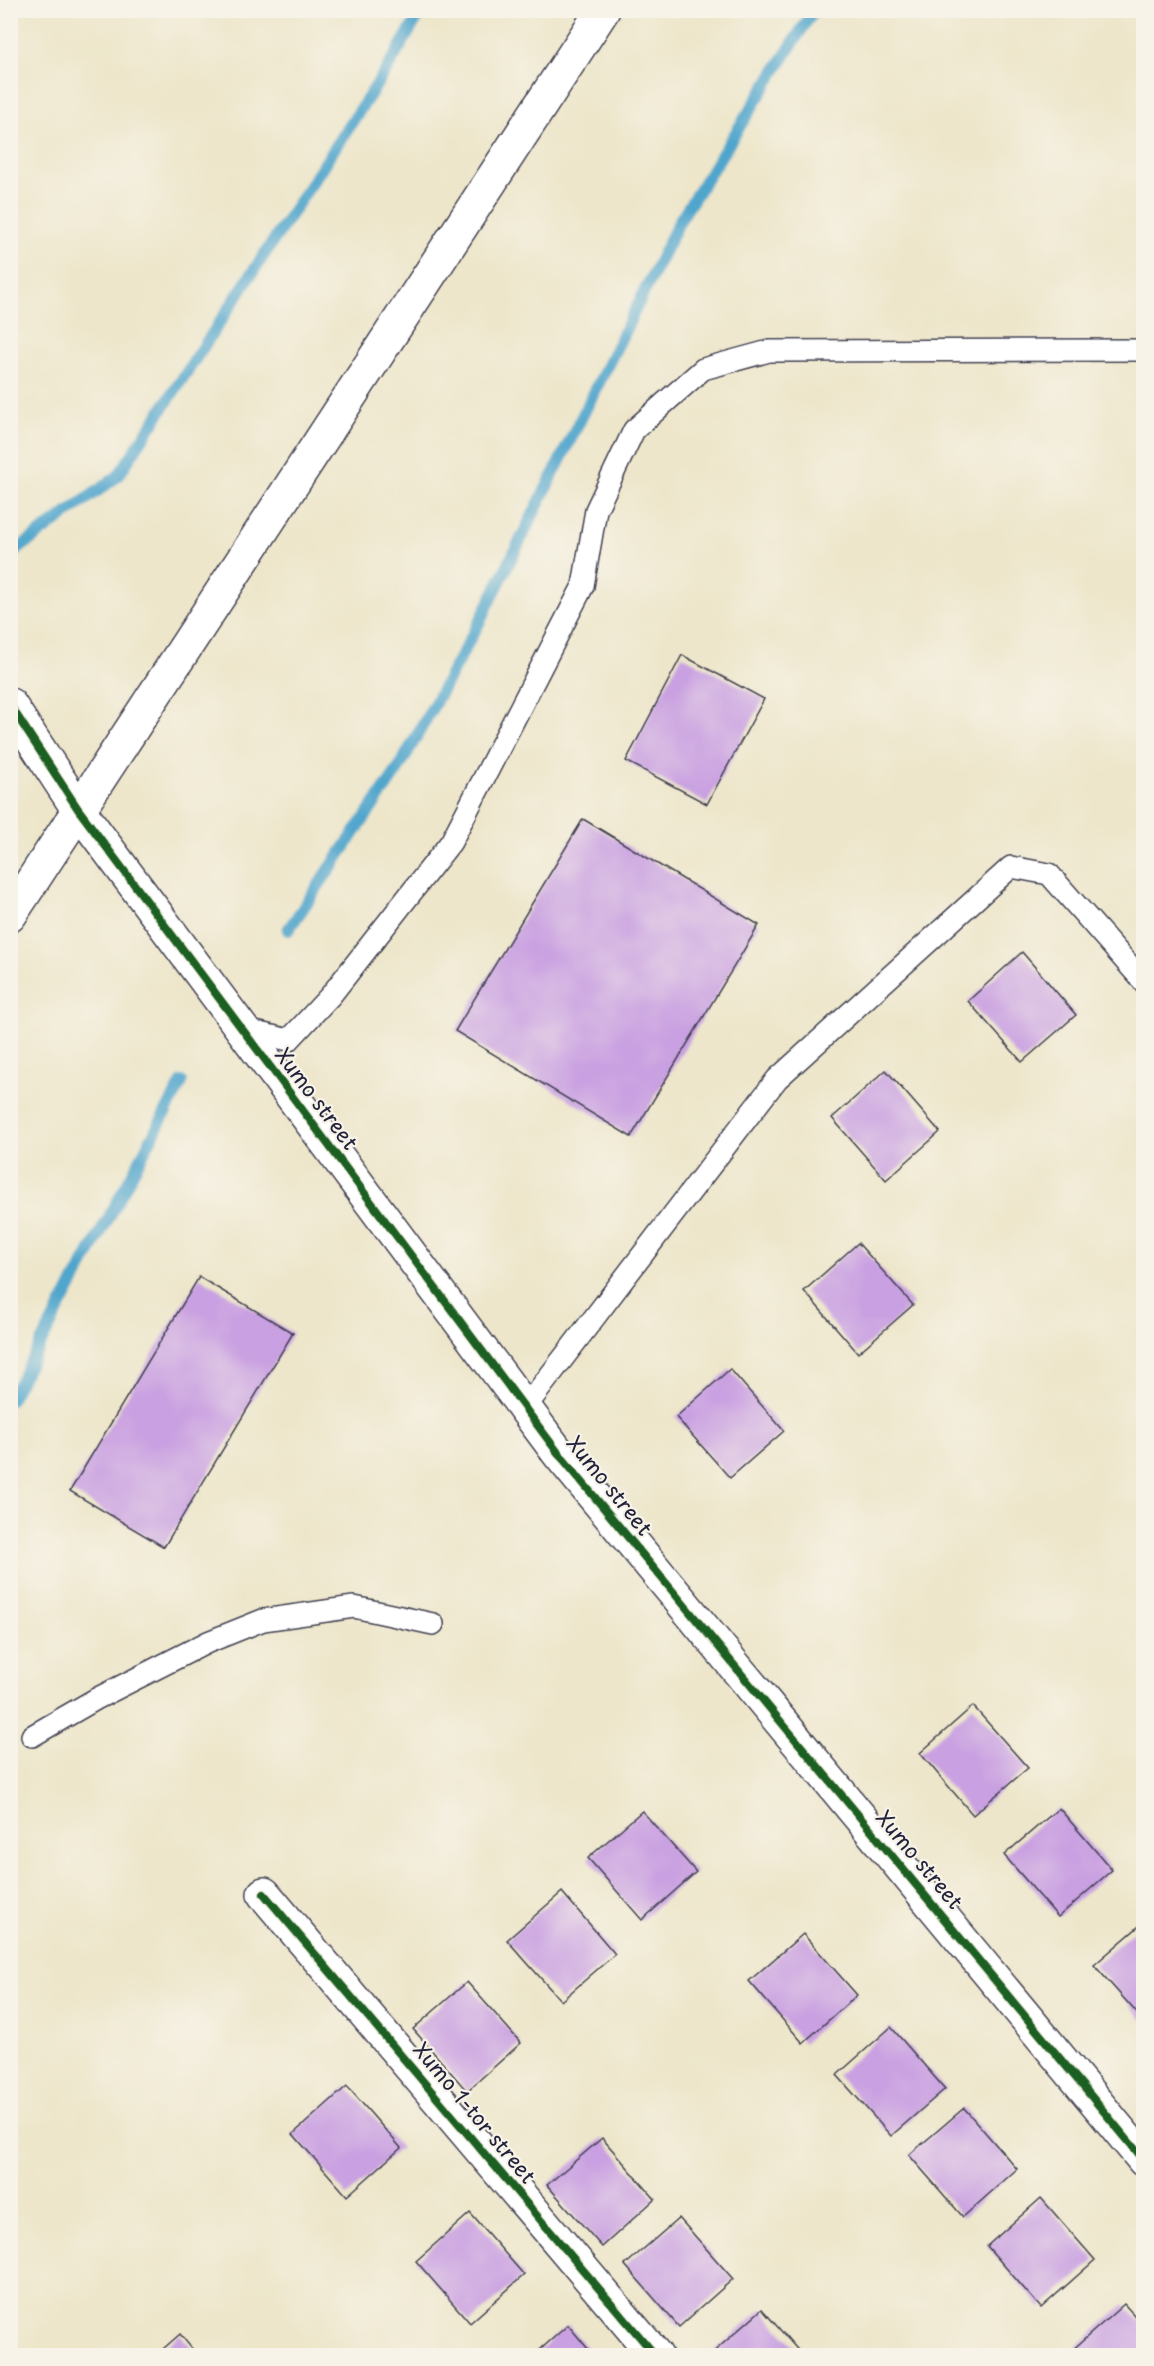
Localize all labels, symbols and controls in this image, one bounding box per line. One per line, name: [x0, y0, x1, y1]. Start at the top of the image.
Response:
street label: Xumo street: [268, 1040, 367, 1156]
street label: Xumo street: [560, 1428, 661, 1542]
street label: Xumo street: [869, 1802, 972, 1915]
street label: Xumo 1-tor street: [407, 2034, 544, 2190]

